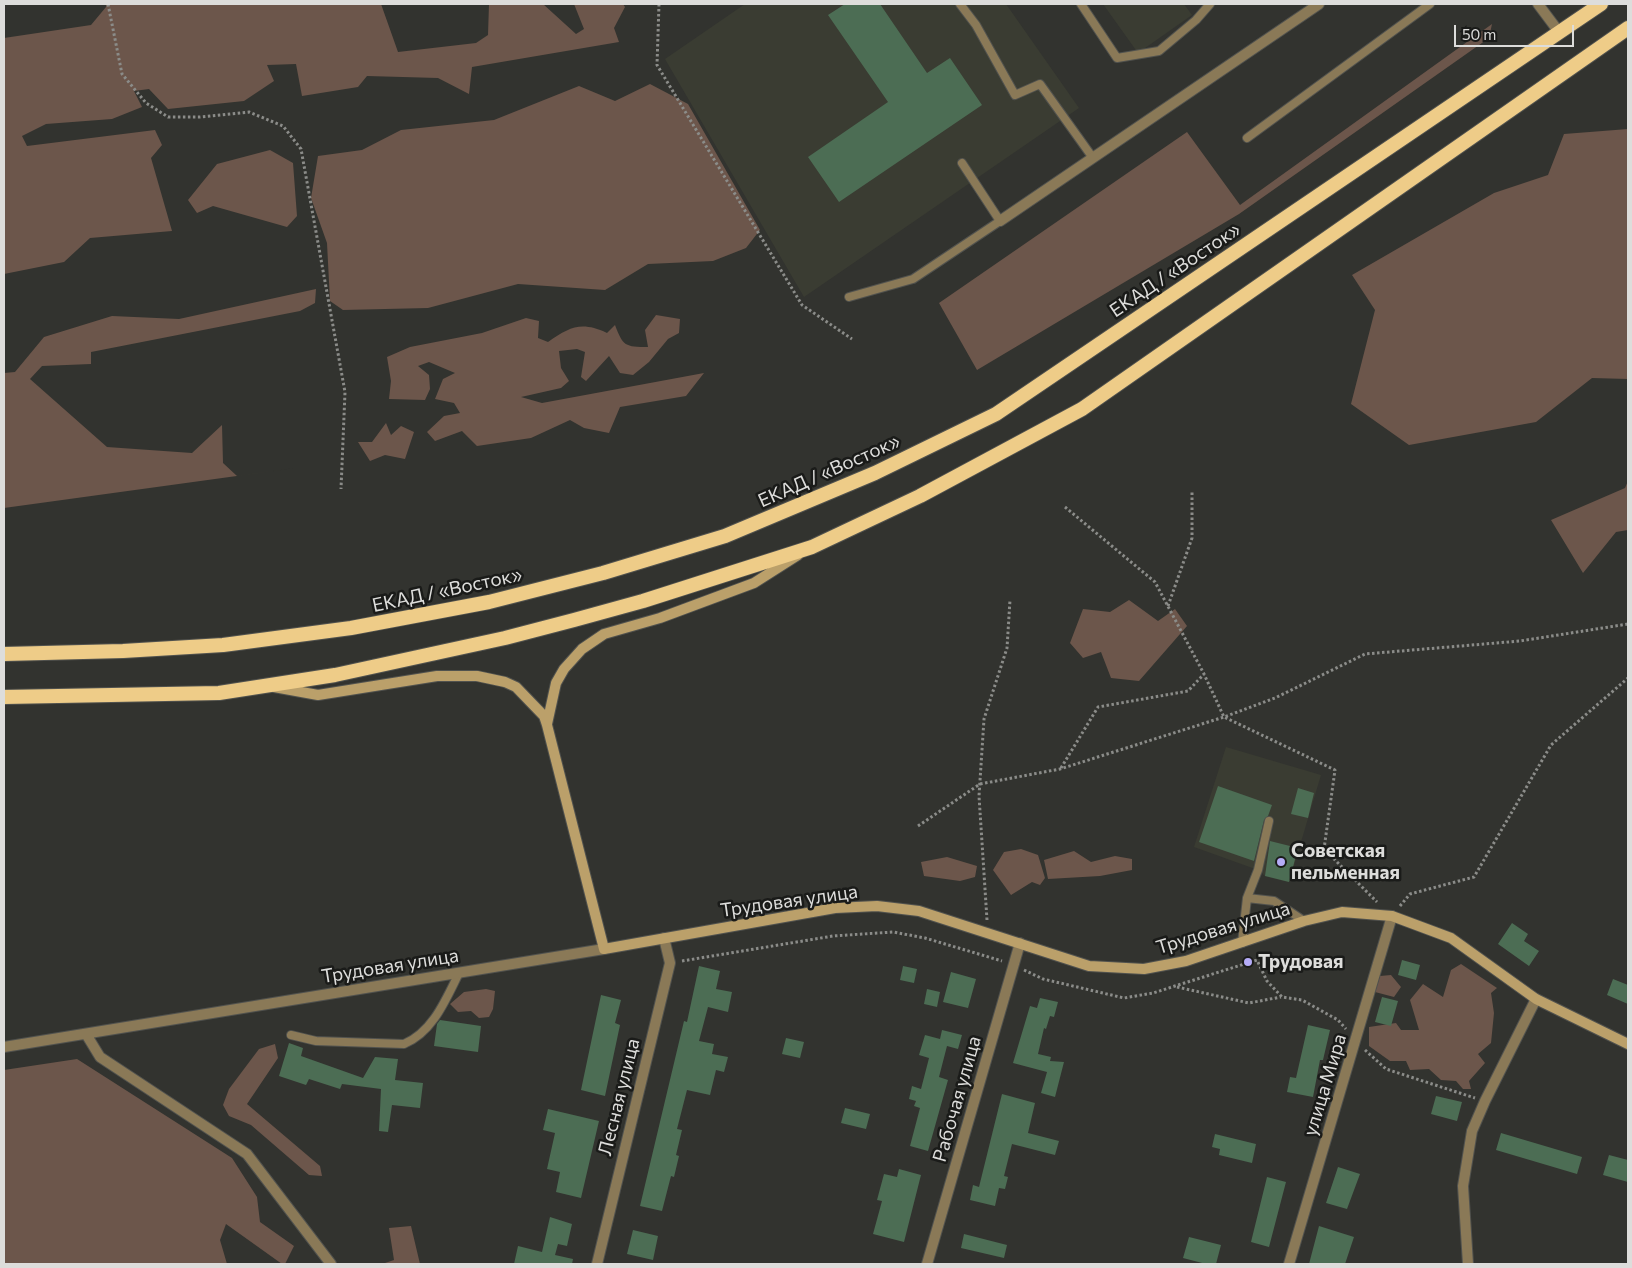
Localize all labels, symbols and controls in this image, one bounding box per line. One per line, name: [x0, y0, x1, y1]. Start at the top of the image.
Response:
scale bar: [1457, 15, 1577, 47]
text: 50 m: [1462, 25, 1496, 43]
street label: ЕКАД / «Восток»: [1105, 218, 1245, 322]
street label: ЕКАД / «Восток»: [755, 430, 903, 512]
street label: ЕКАД / «Восток»: [370, 563, 524, 617]
place label: Советская пельменная: [1291, 840, 1400, 884]
marker: Советская пельменная: [1275, 856, 1287, 868]
street label: Трудовая улица: [719, 880, 859, 922]
street label: Трудовая улица: [1153, 897, 1293, 959]
street label: Трудовая улица: [320, 944, 460, 988]
place label: Трудовая: [1258, 951, 1343, 973]
marker: Трудовая: [1242, 956, 1254, 968]
street label: улица Мира: [1299, 1031, 1351, 1139]
street label: Рабочая улица: [928, 1033, 986, 1165]
street label: Лесная улица: [593, 1036, 645, 1158]

